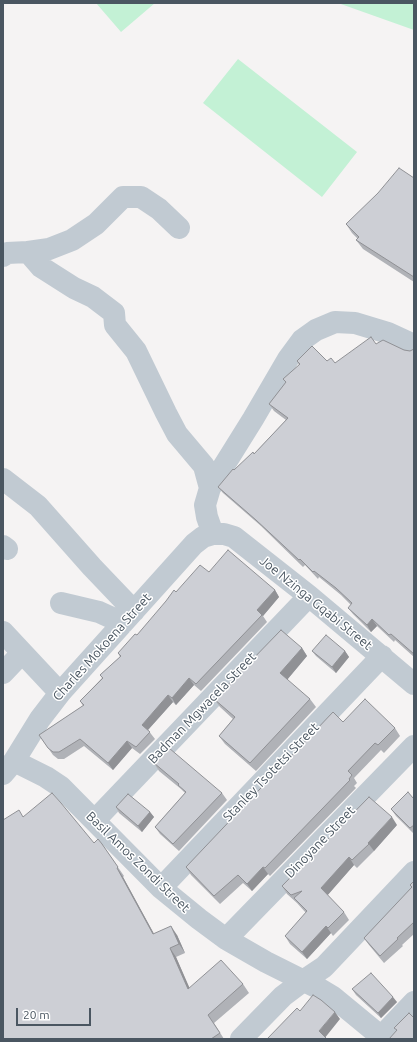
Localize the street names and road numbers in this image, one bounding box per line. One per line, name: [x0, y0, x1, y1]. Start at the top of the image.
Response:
street label: Joe Nzinga Gqabi Street: [257, 553, 375, 653]
street label: Charles Mokoena Street: [50, 590, 154, 704]
street label: Badman Mgwacela Street: [145, 649, 259, 767]
street label: Stanley Tsotetsi Street: [220, 719, 322, 825]
street label: Dinoyane Street: [282, 803, 358, 881]
street label: Basil Amos Zondi Street: [83, 808, 193, 916]

